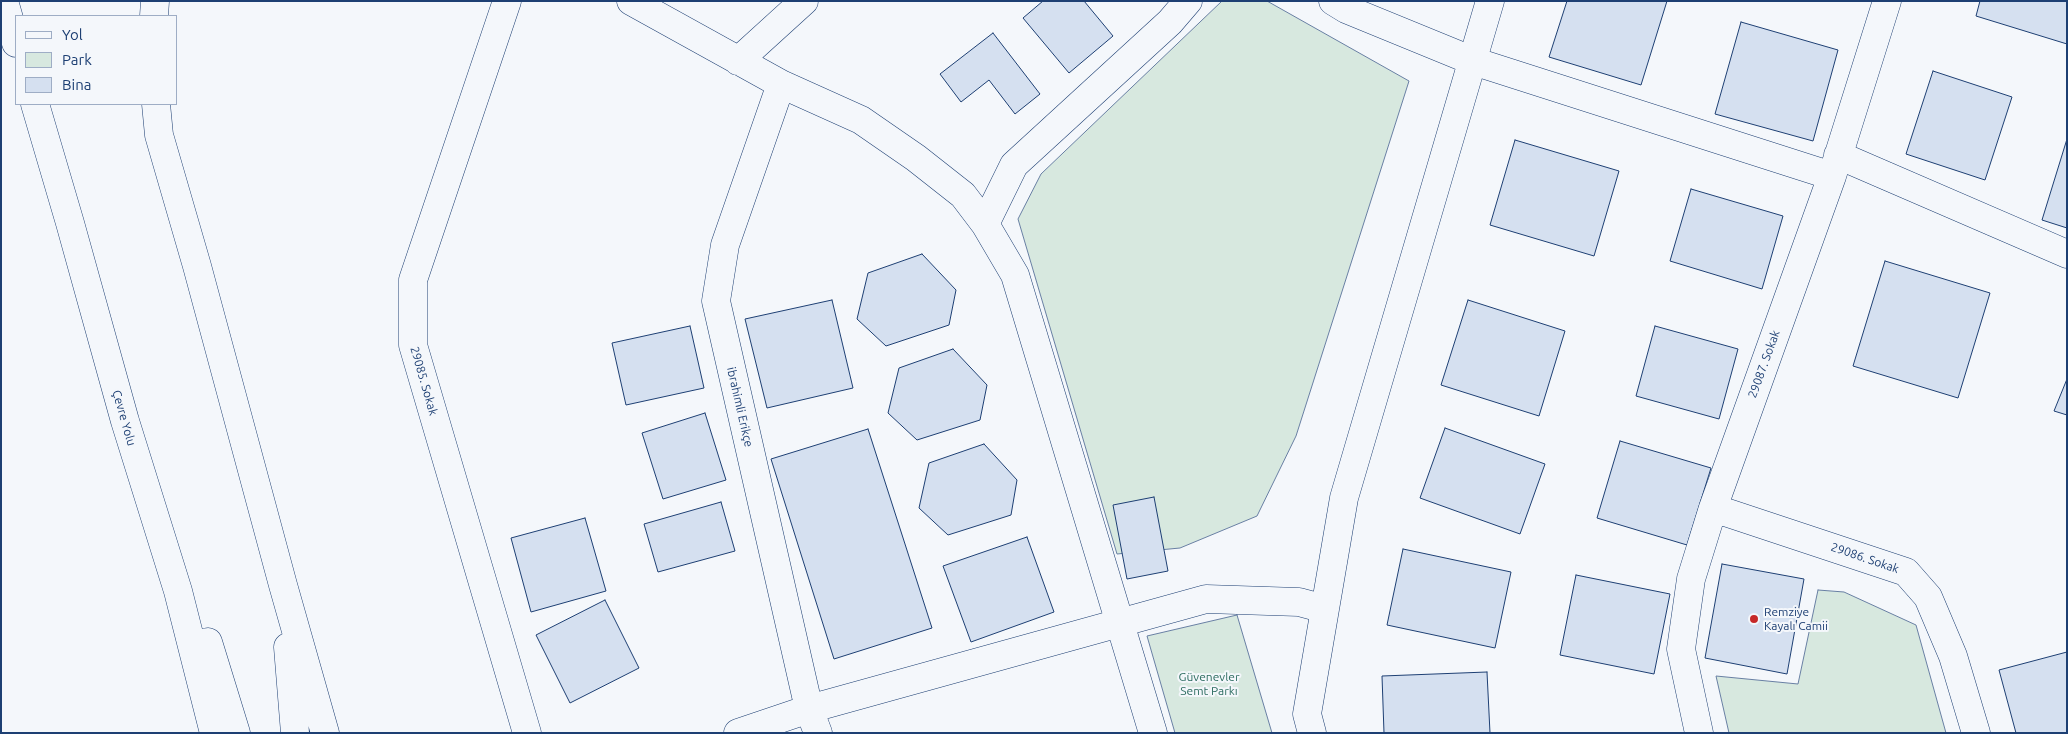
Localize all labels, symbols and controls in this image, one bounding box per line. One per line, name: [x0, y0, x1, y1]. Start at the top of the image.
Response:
legend: [15, 15, 178, 105]
text: Yol: [62, 26, 83, 43]
text: Park: [62, 51, 92, 68]
text: Bina: [62, 76, 91, 93]
street label: 29087. Sokak: [1745, 328, 1783, 400]
street label: 29085. Sokak: [407, 345, 441, 417]
street label: ibrahimli Erikçe: [724, 366, 756, 448]
street label: Çevre Yolu: [109, 389, 139, 447]
street label: 29086. Sokak: [1829, 540, 1901, 576]
place label: Remziye Kayalı Camii: [1764, 605, 1828, 633]
marker: Remziye Kayalı Camii: [1748, 613, 1760, 625]
park label: Güvenevler Semt Parkı: [1179, 670, 1239, 698]

